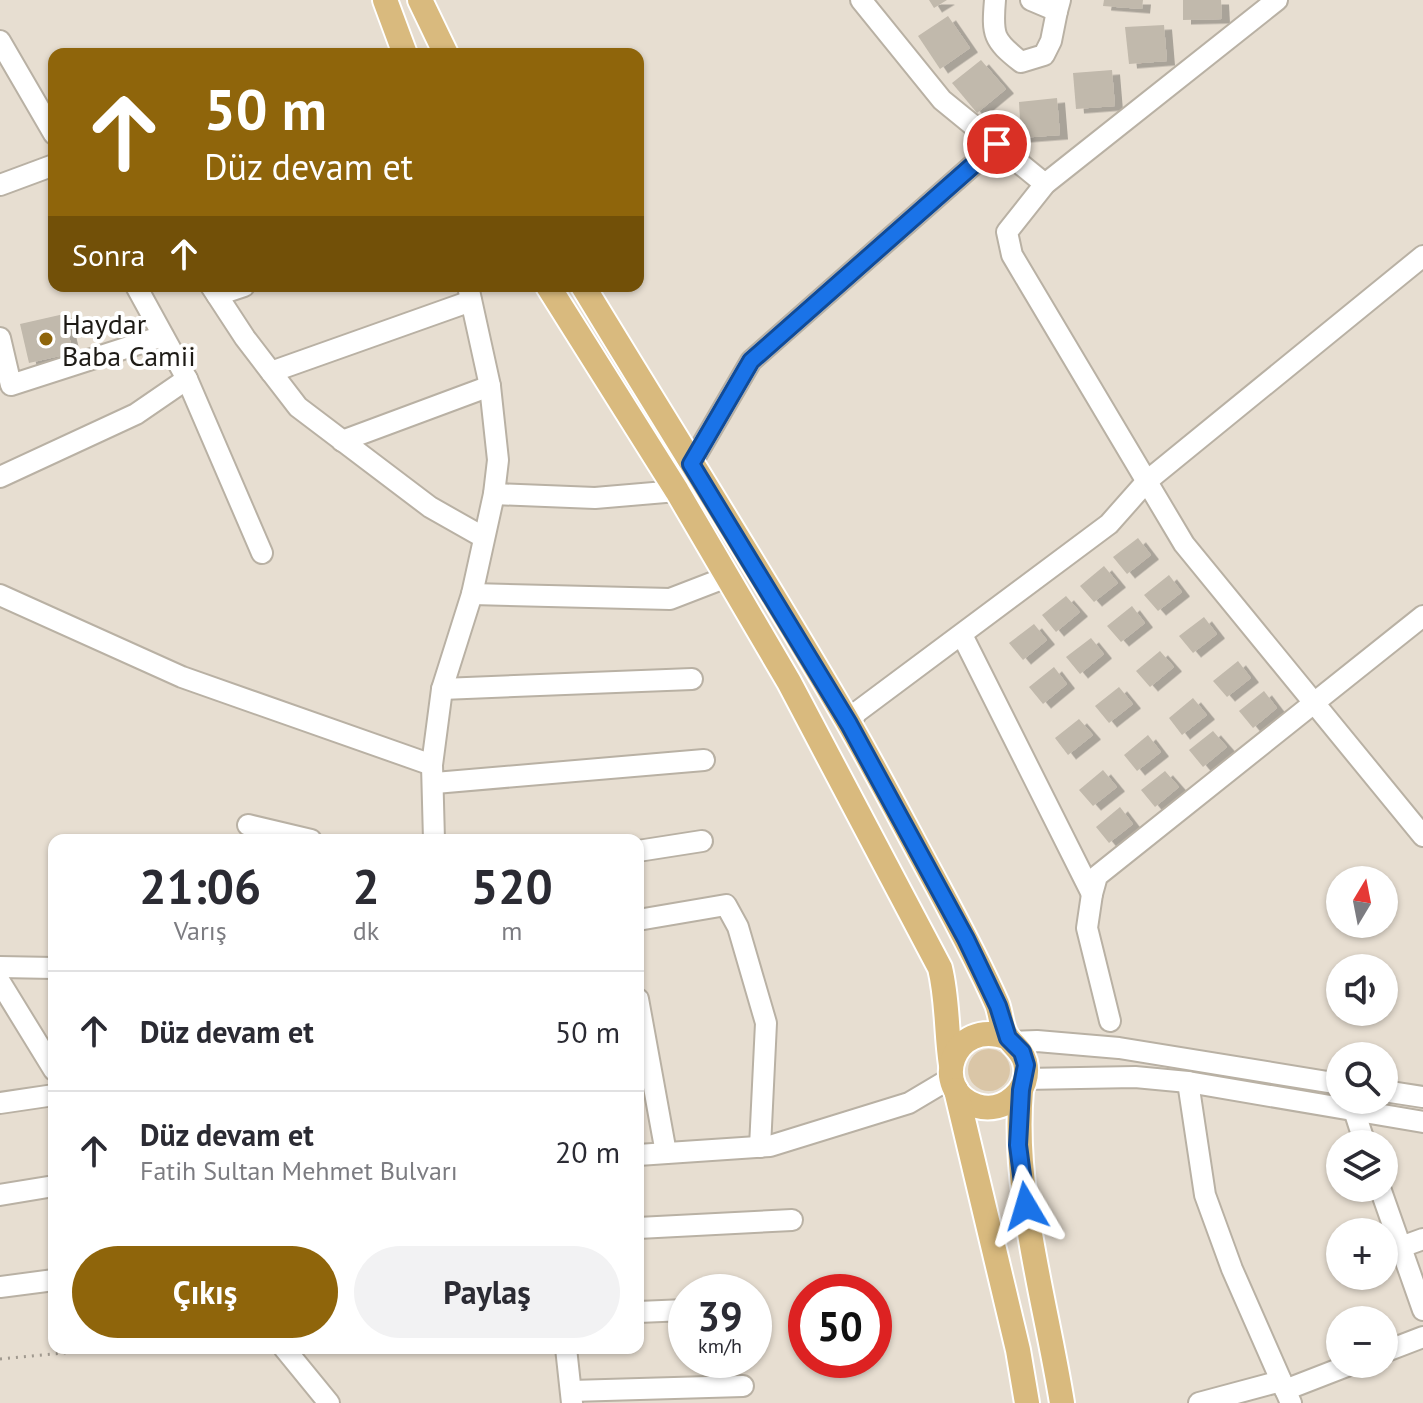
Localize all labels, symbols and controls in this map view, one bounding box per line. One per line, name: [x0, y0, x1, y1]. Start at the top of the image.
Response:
text: 50 m: [204, 73, 327, 145]
icon: ahead: [72, 80, 176, 184]
pin: [963, 110, 1031, 178]
icon: arrive: [975, 122, 1019, 166]
text: Düz devam et: [204, 143, 413, 190]
icon: ahead: [162, 232, 206, 276]
text: Sonra: [72, 235, 146, 274]
place label: Haydar Baba Camii: [62, 305, 196, 374]
marker: Haydar Baba Camii: [37, 330, 55, 348]
text: 21:06: [139, 855, 261, 917]
text: 2: [352, 855, 380, 917]
text: 520: [471, 855, 553, 917]
north arrow: [1326, 866, 1398, 938]
map controls: [1326, 866, 1398, 1378]
text: Varış: [174, 914, 227, 947]
text: dk: [353, 914, 379, 947]
text: m: [501, 914, 522, 947]
button: sound: [1326, 954, 1398, 1026]
icon: ahead: [72, 1009, 116, 1053]
text: Düz devam et: [140, 1012, 314, 1051]
text: 50 m: [555, 1012, 620, 1051]
button: search: [1326, 1042, 1398, 1114]
text: Düz devam et: [140, 1115, 314, 1154]
icon: ahead: [72, 1129, 116, 1173]
button: layers: [1326, 1130, 1398, 1202]
text: 20 m: [555, 1132, 620, 1171]
text: Fatih Sultan Mehmet Bulvarı: [140, 1154, 458, 1187]
position arrow: [984, 1164, 1068, 1248]
button: +: [1326, 1218, 1398, 1290]
button: Çıkış: [72, 1246, 338, 1338]
button: Paylaş: [354, 1246, 620, 1338]
speed limit sign: 50: [788, 1274, 892, 1378]
text: 39: [697, 1290, 743, 1342]
button: −: [1326, 1306, 1398, 1378]
text: km/h: [698, 1333, 742, 1359]

